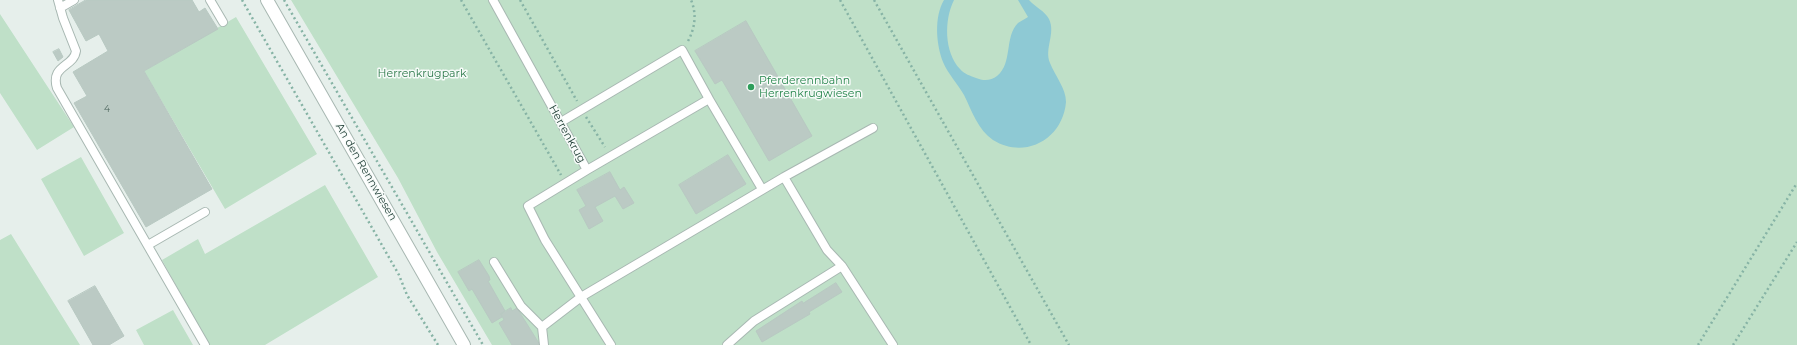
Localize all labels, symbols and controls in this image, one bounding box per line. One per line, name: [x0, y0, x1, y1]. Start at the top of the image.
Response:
park label: Herrenkrugpark: [378, 67, 466, 81]
place label: Pferderennbahn Herrenkrugwiesen: [759, 74, 862, 100]
marker: Pferderennbahn Herrenkrugwiesen: [746, 82, 756, 92]
street label: Herrenkrug: [546, 103, 588, 165]
house number: 4: [104, 104, 110, 114]
street label: An den Rennwiesen: [333, 121, 399, 223]

